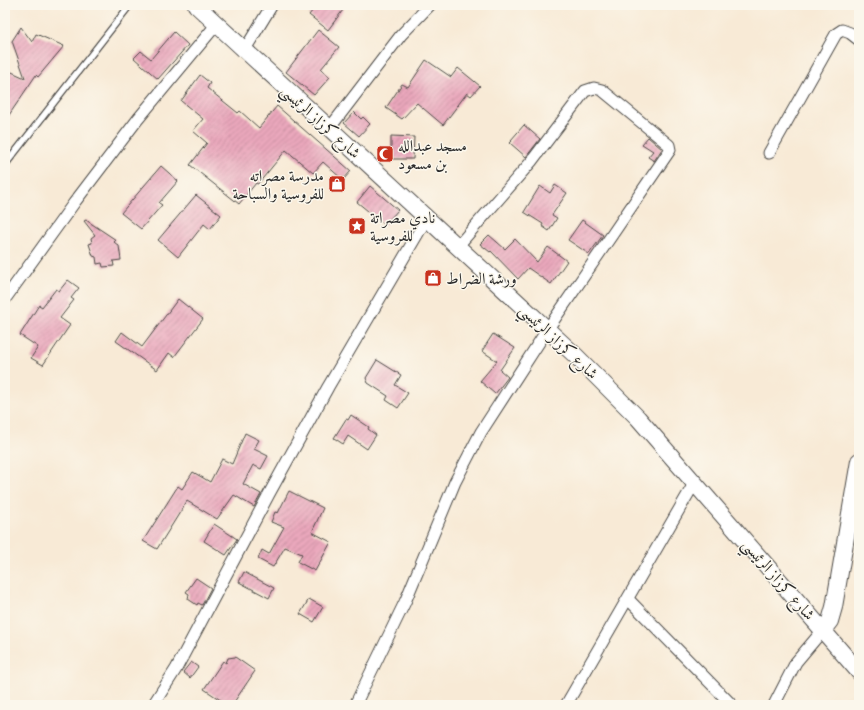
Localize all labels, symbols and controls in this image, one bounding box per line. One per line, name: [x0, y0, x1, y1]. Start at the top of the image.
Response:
street label: شارع كرزاز الرئيسي: [273, 80, 365, 167]
place label: مسجد عبدالله بن مسعود: [398, 136, 467, 174]
mosque icon: مسجد عبدالله بن مسعود: [375, 144, 395, 164]
place label: مدرسة مصراته للفروسية والسباحة: [233, 166, 324, 204]
shop icon: مدرسة مصراته للفروسية والسباحة: [327, 174, 347, 194]
place label: نادي مصراتة للفروسية: [370, 208, 435, 246]
place icon: نادي مصراتة للفروسية: [347, 216, 367, 236]
shop icon: ورشة الضراط: [423, 268, 443, 288]
place label: ورشة الضراط: [446, 269, 517, 289]
street label: شارع كرزاز الرئيسي: [511, 300, 602, 387]
street label: شارع كرزاز الرئيسي: [734, 535, 819, 628]

